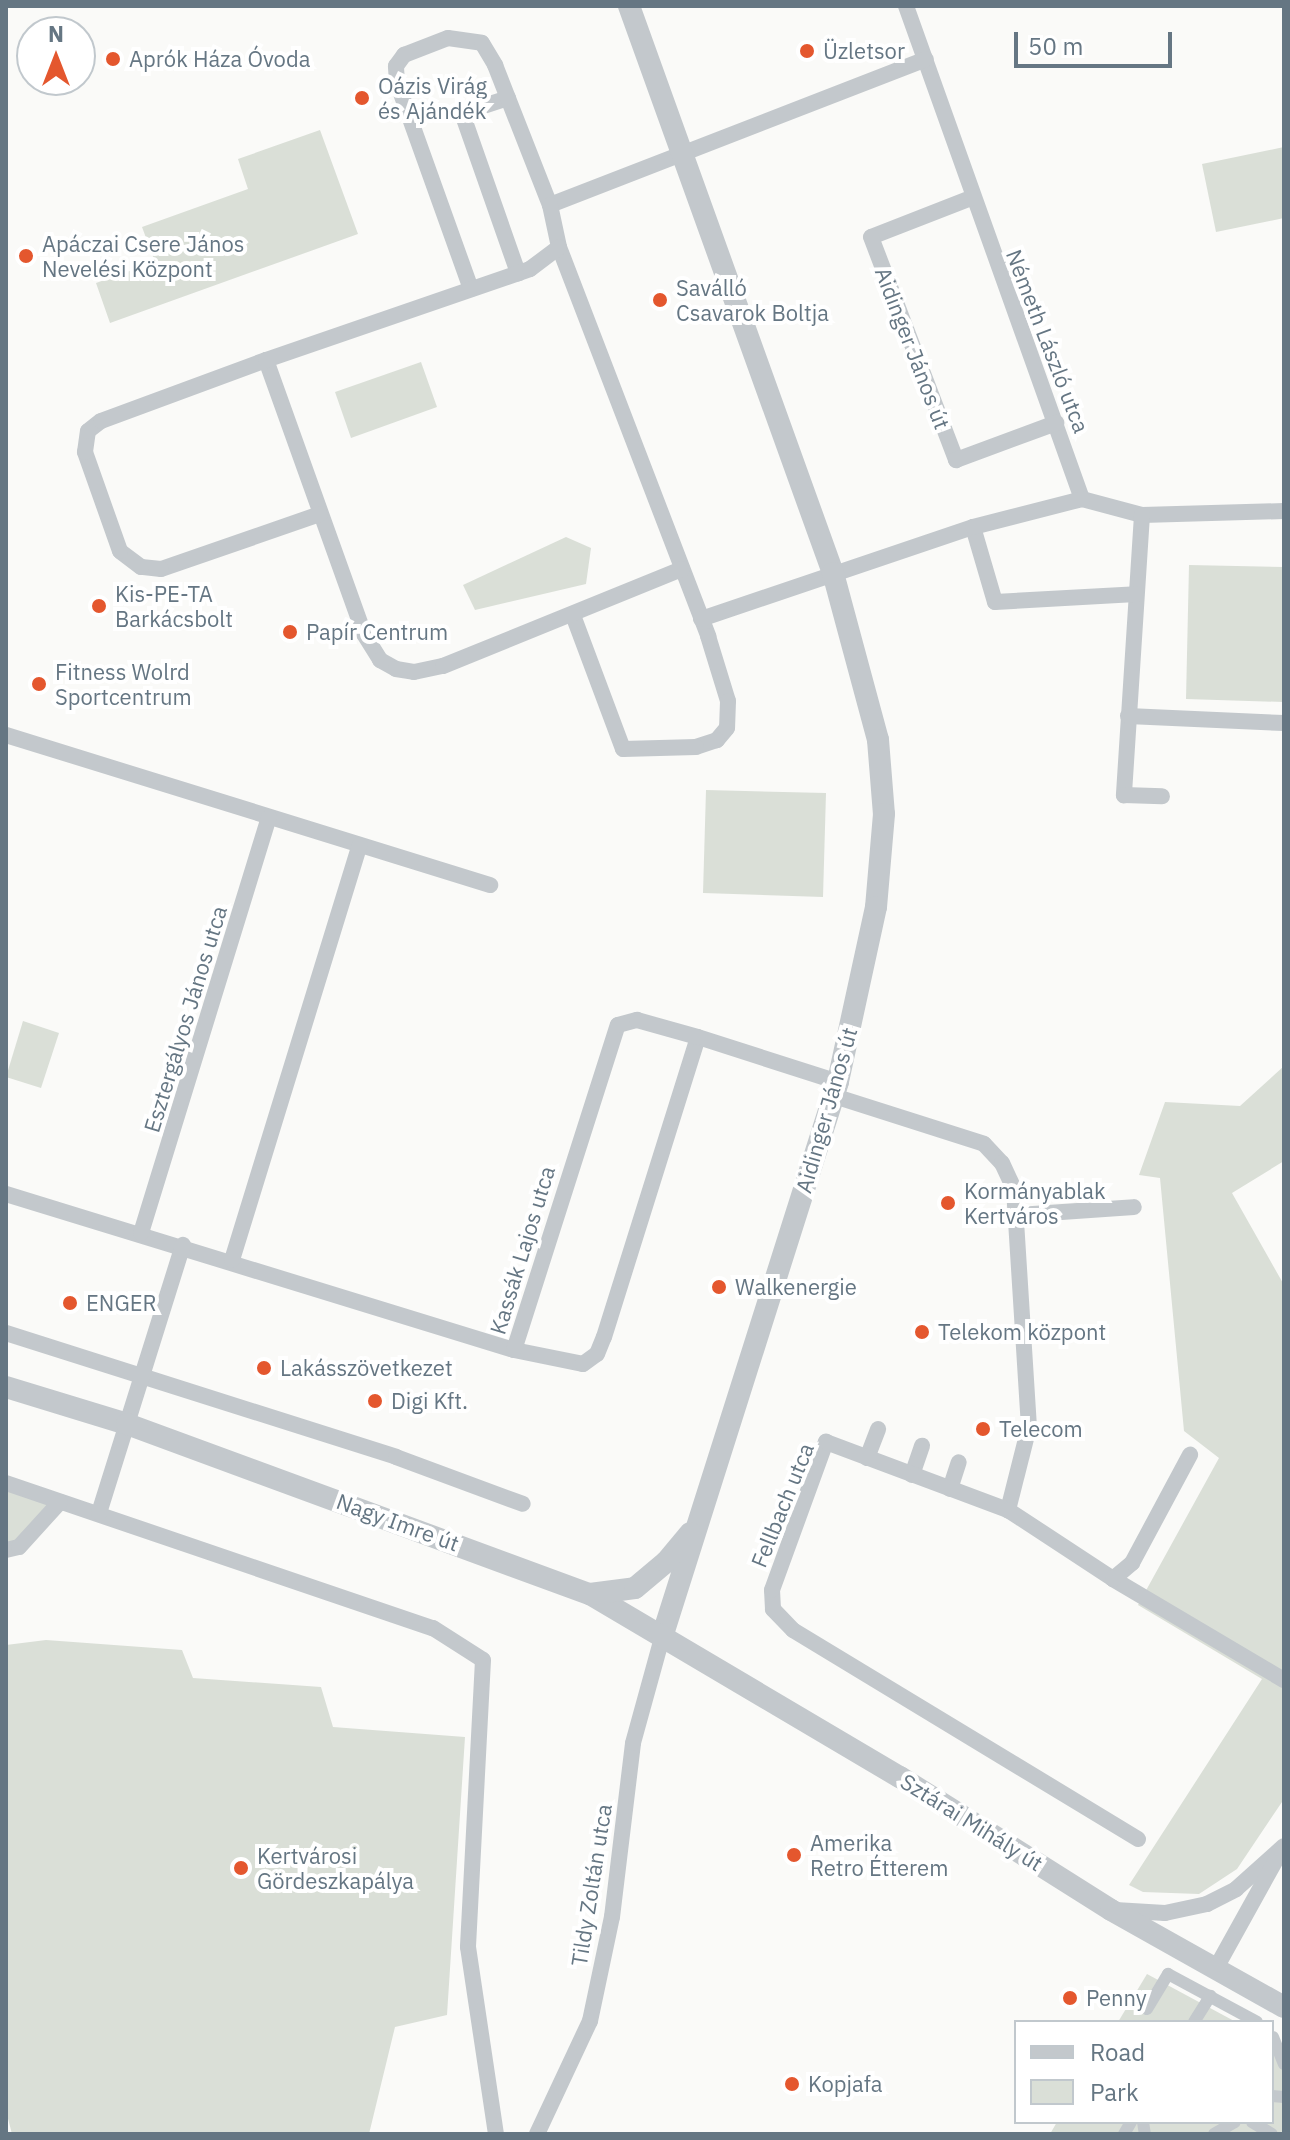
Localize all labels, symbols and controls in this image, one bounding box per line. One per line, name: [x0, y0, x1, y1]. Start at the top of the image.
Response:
north arrow: [16, 16, 96, 96]
scale bar: [1018, 16, 1176, 66]
text: N: [48, 19, 64, 48]
text: 50 m: [1028, 30, 1083, 62]
place label: Üzletsor: [823, 38, 905, 64]
marker: Üzletsor: [798, 42, 816, 60]
place label: Aprók Háza Óvoda: [129, 46, 310, 72]
marker: Aprók Háza Óvoda: [104, 50, 122, 68]
place label: Oázis Virág és Ajándék: [378, 72, 487, 124]
marker: Oázis Virág és Ajándék: [353, 89, 371, 107]
place label: Apáczai Csere János Nevelési Központ: [42, 230, 245, 282]
street label: Németh László utca: [1001, 246, 1095, 436]
marker: Apáczai Csere János Nevelési Központ: [17, 247, 35, 265]
street label: Aidinger János út: [870, 263, 956, 433]
place label: Saválló Csavarok Boltja: [676, 274, 829, 326]
marker: Saválló Csavarok Boltja: [651, 291, 669, 309]
place label: Kis-PE-TA Barkácsbolt: [115, 580, 233, 632]
marker: Kis-PE-TA Barkácsbolt: [90, 597, 108, 615]
place label: Papír Centrum: [306, 619, 448, 645]
marker: Papír Centrum: [281, 623, 299, 641]
place label: Fitness Wolrd Sportcentrum: [55, 658, 192, 710]
marker: Fitness Wolrd Sportcentrum: [30, 675, 48, 693]
street label: Esztergályos János utca: [138, 902, 232, 1136]
street label: Aidinger János út: [790, 1024, 862, 1196]
street label: Kassák Lajos utca: [484, 1163, 560, 1337]
place label: Kormányablak Kertváros: [964, 1177, 1106, 1228]
marker: Kormányablak Kertváros: [939, 1194, 957, 1212]
place label: Walkenergie: [735, 1274, 857, 1300]
marker: Walkenergie: [710, 1278, 728, 1296]
place label: ENGER: [86, 1290, 157, 1316]
marker: ENGER: [61, 1294, 79, 1312]
place label: Telekom központ: [938, 1319, 1106, 1345]
marker: Telekom központ: [913, 1323, 931, 1341]
place label: Lakásszövetkezet: [280, 1355, 453, 1381]
marker: Lakásszövetkezet: [255, 1359, 273, 1377]
place label: Digi Kft.: [391, 1388, 468, 1414]
marker: Digi Kft.: [366, 1392, 384, 1410]
place label: Telecom: [999, 1416, 1083, 1442]
marker: Telecom: [974, 1420, 992, 1438]
street label: Fellbach utca: [745, 1439, 819, 1571]
street label: Nagy Imre út: [333, 1488, 463, 1556]
street label: Sztárai Mihály út: [896, 1768, 1048, 1876]
street label: Tildy Zoltán utca: [565, 1802, 617, 1968]
place label: Amerika Retro Étterem: [810, 1829, 948, 1880]
place label: Kertvárosi Gördeszkapálya: [257, 1842, 414, 1894]
marker: Amerika Retro Étterem: [785, 1846, 803, 1864]
marker: Kertvárosi Gördeszkapálya: [232, 1859, 250, 1877]
place label: Penny: [1086, 1985, 1147, 2011]
marker: Penny: [1061, 1989, 1079, 2007]
legend: [1014, 2020, 1274, 2124]
text: Road: [1090, 2036, 1145, 2068]
place label: Kopjafa: [808, 2071, 883, 2097]
marker: Kopjafa: [783, 2075, 801, 2093]
text: Park: [1090, 2076, 1139, 2108]

